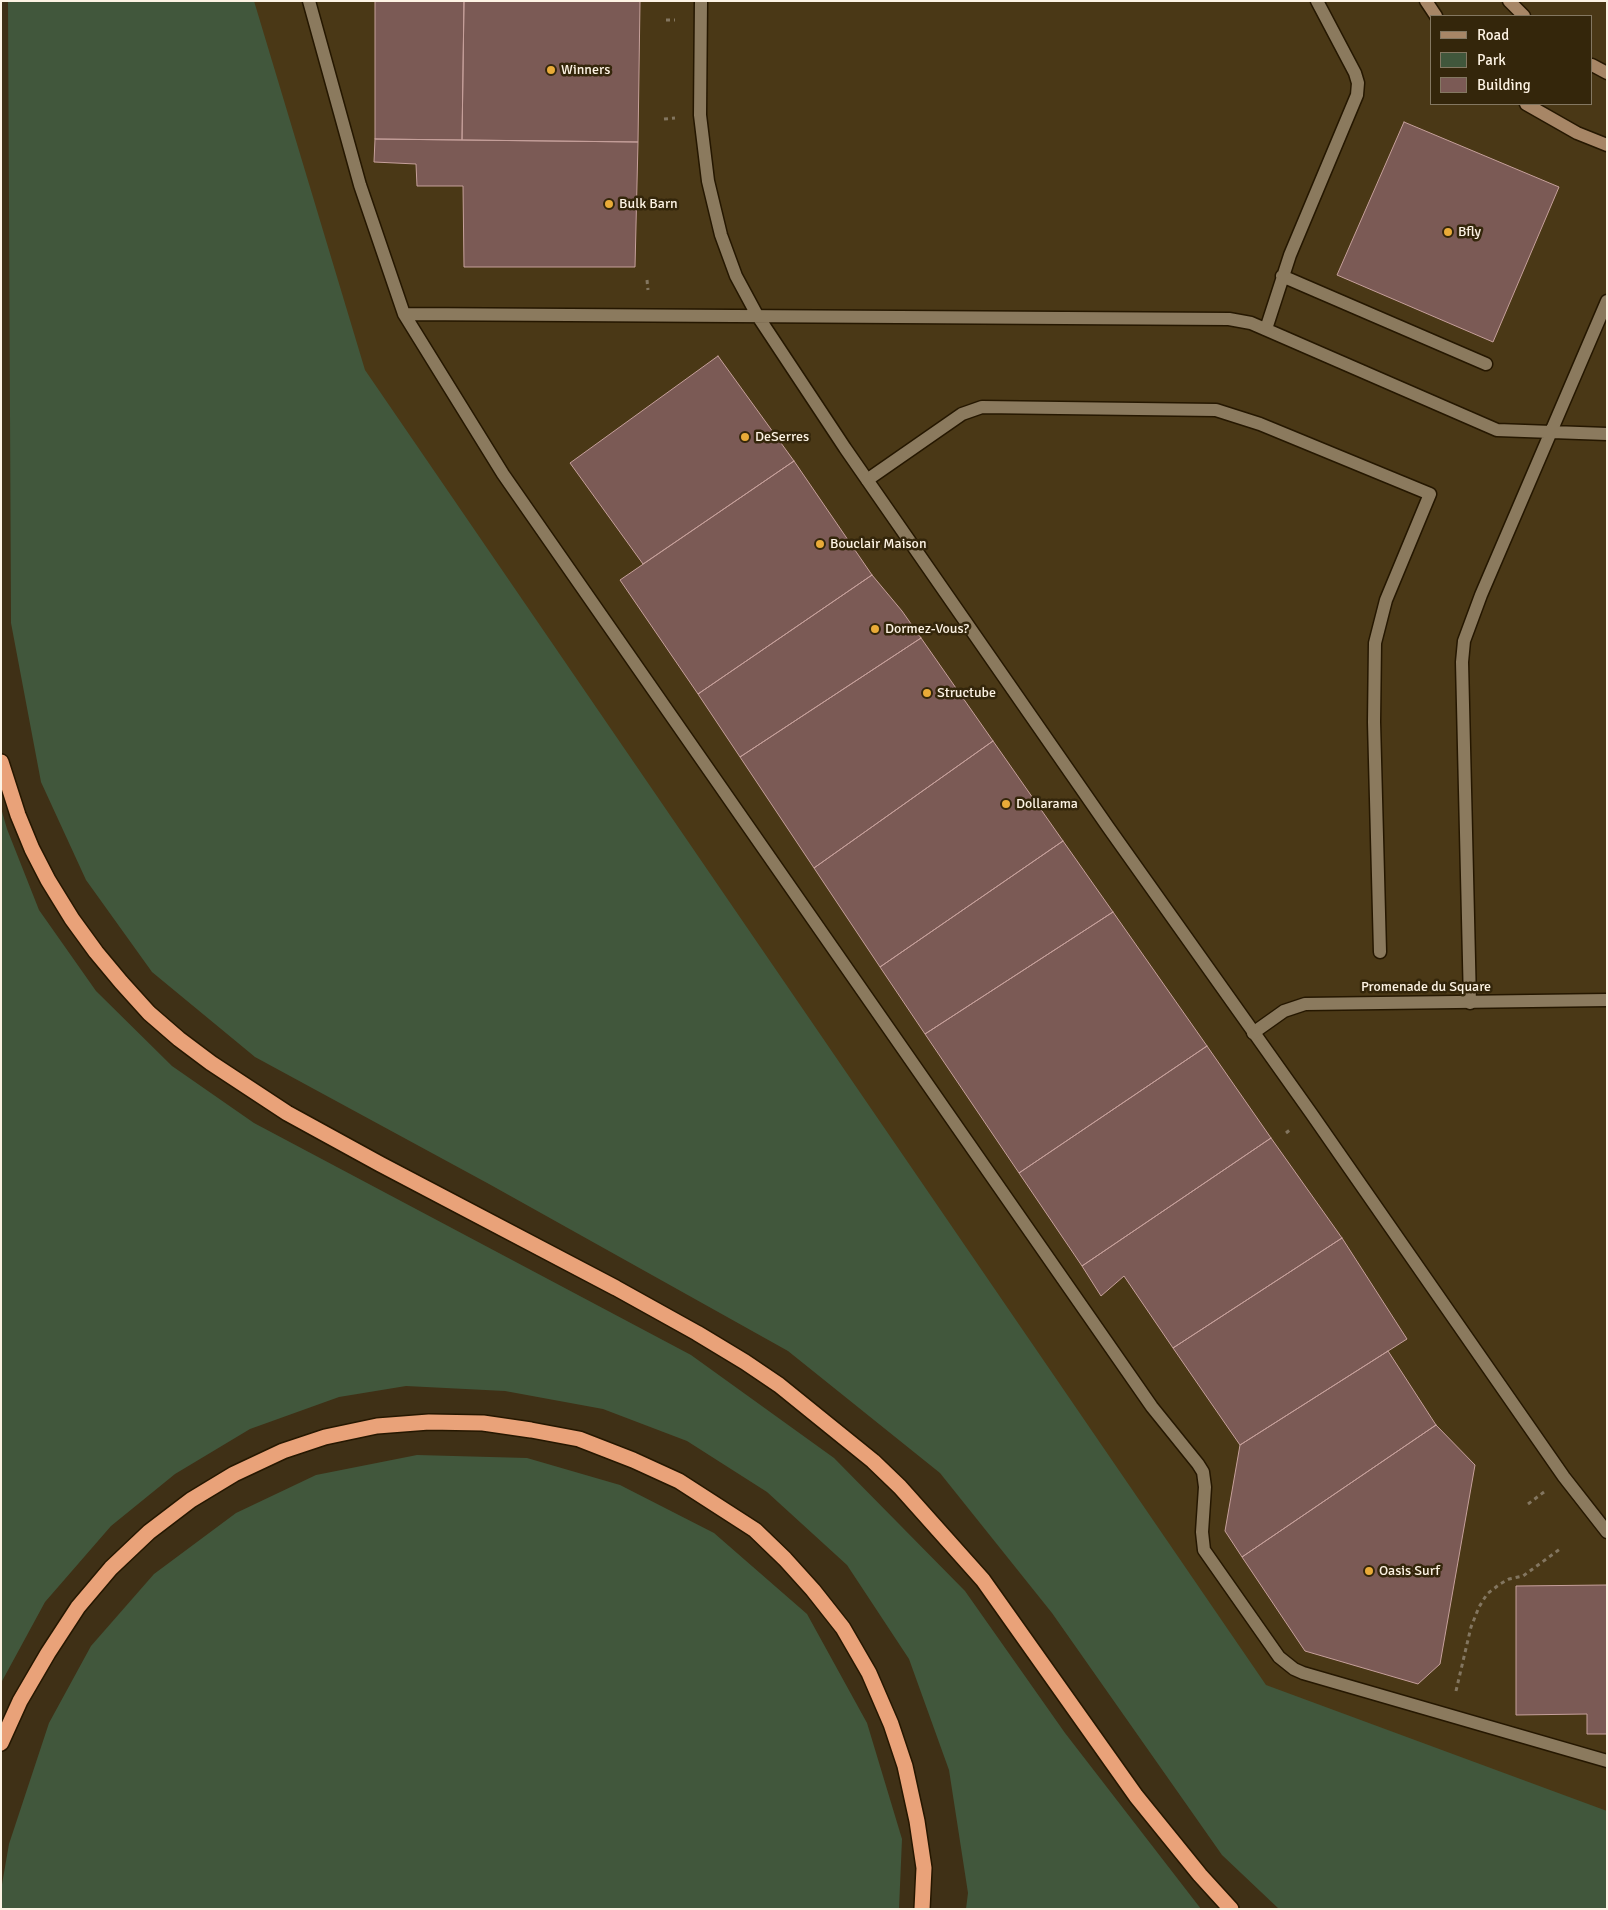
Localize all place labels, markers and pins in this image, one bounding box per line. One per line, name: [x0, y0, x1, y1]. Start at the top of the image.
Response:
place label: Winners: [561, 62, 610, 78]
marker: Winners: [545, 64, 557, 76]
place label: Bulk Barn: [619, 196, 678, 212]
marker: Bulk Barn: [603, 198, 615, 210]
place label: Bfly: [1458, 224, 1481, 240]
marker: Bfly: [1442, 226, 1454, 238]
place label: DeSerres: [755, 429, 809, 445]
marker: DeSerres: [739, 431, 751, 443]
place label: Bouclair Maison: [830, 536, 927, 552]
marker: Bouclair Maison: [814, 538, 826, 550]
place label: Dormez-Vous?: [885, 621, 969, 637]
marker: Dormez-Vous?: [869, 623, 881, 635]
place label: Structube: [937, 685, 996, 701]
marker: Structube: [921, 687, 933, 699]
place label: Dollarama: [1016, 796, 1078, 812]
marker: Dollarama: [1000, 798, 1012, 810]
place label: Oasis Surf: [1379, 1563, 1440, 1579]
marker: Oasis Surf: [1363, 1565, 1375, 1577]

